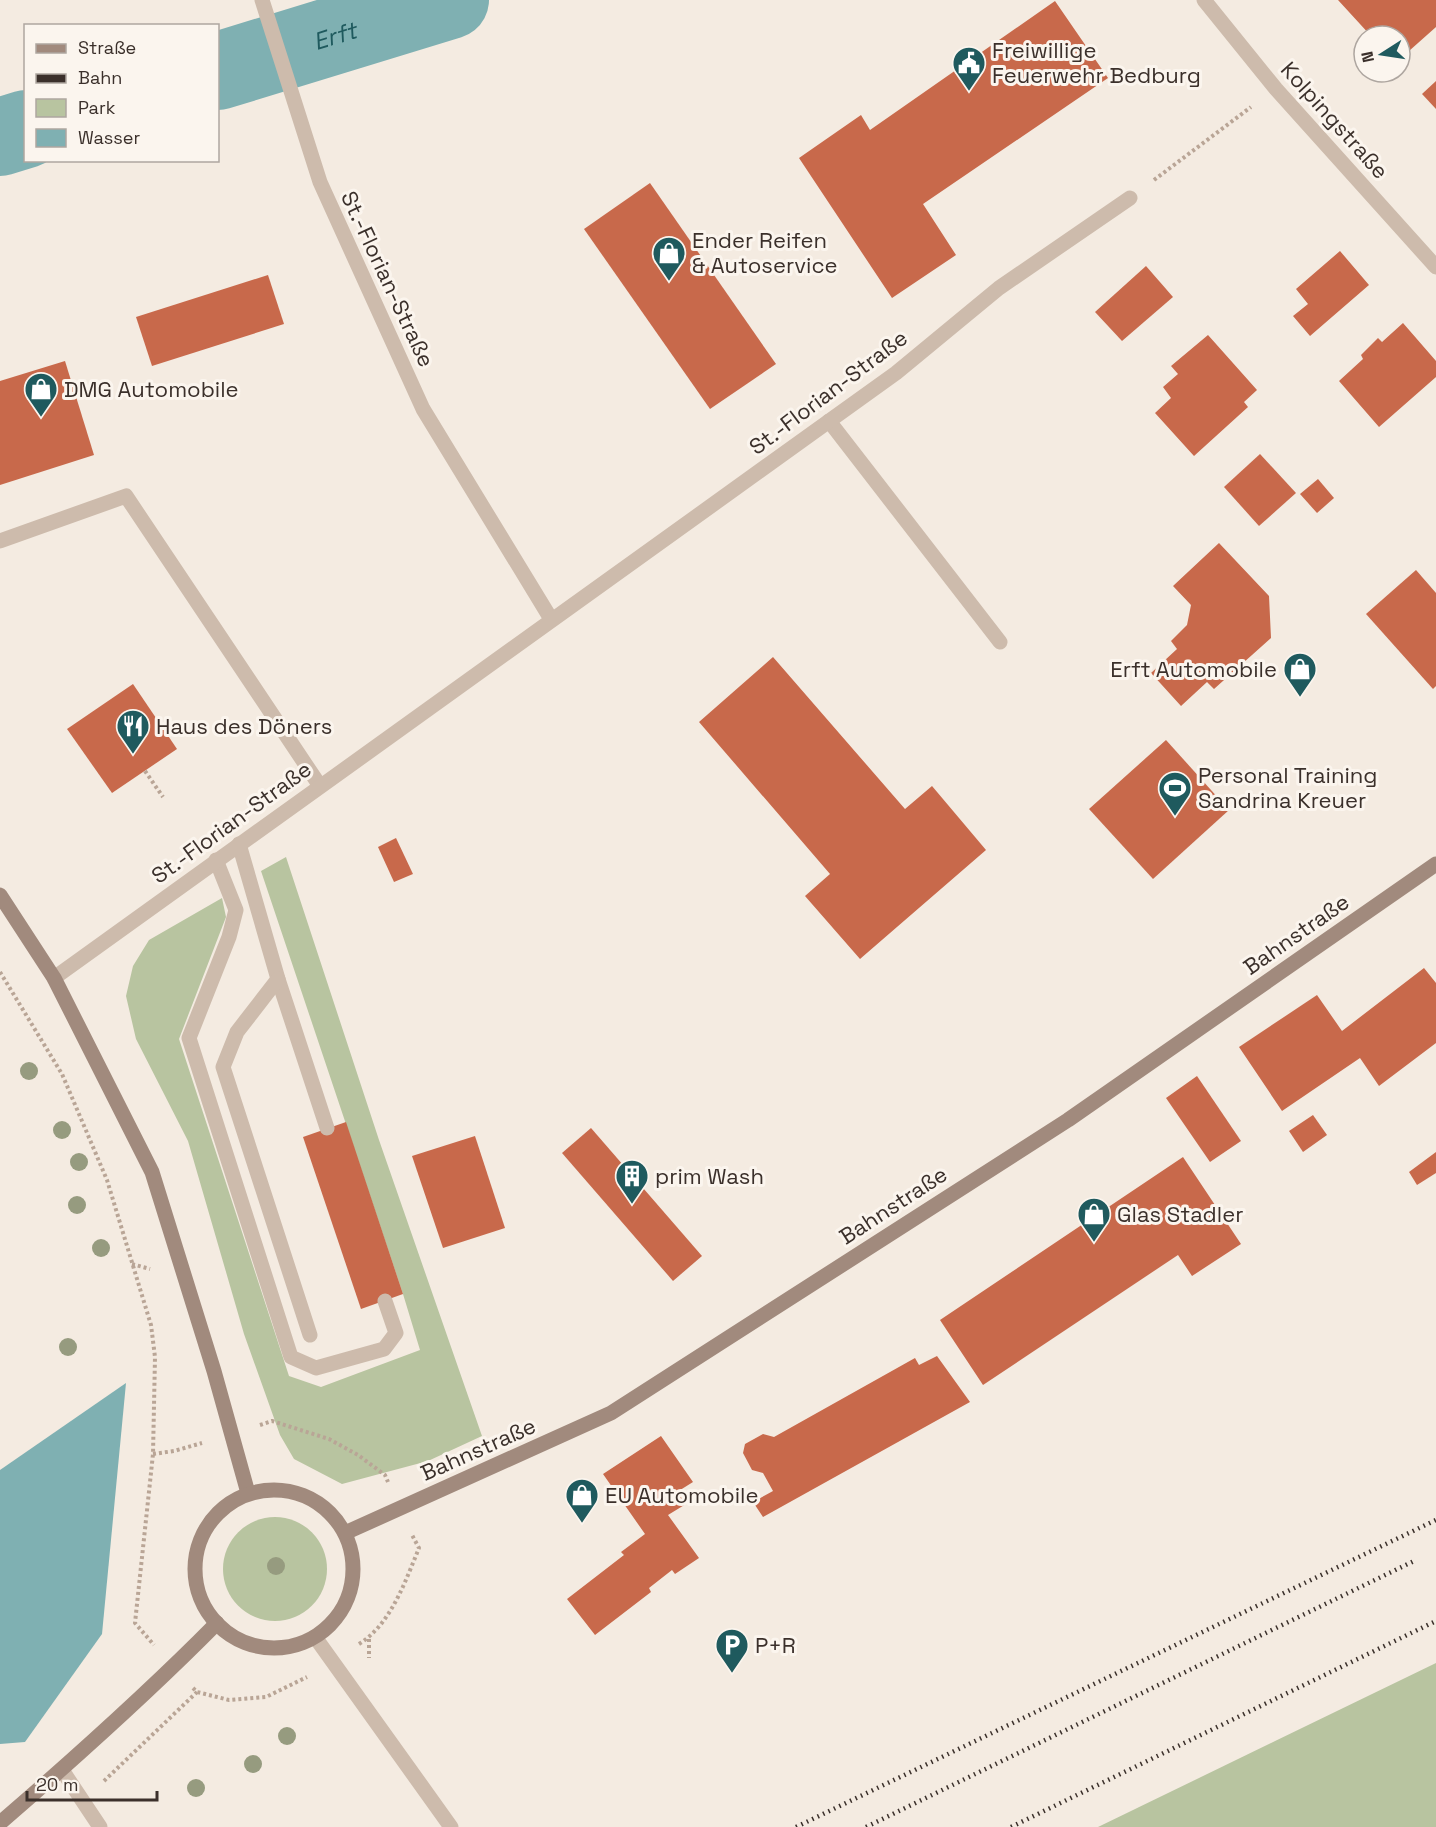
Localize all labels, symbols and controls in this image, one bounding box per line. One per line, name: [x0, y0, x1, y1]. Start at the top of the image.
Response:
water label: Erft: [309, 13, 362, 57]
legend: [24, 24, 219, 162]
north arrow: [1352, 24, 1412, 84]
text: Straße: [78, 36, 136, 59]
place label: Freiwillige Feuerwehr Bedburg: [992, 36, 1201, 89]
public building icon: Freiwillige Feuerwehr Bedburg: [951, 45, 987, 92]
text: N: [1356, 50, 1379, 64]
street label: Kolpingstraße: [1275, 56, 1395, 184]
text: Bahn: [78, 66, 122, 89]
text: Park: [78, 96, 116, 119]
text: Wasser: [78, 126, 140, 149]
street label: St.-Florian-Straße: [335, 187, 441, 371]
place label: Ender Reifen & Autoservice: [692, 226, 838, 279]
shop icon: Ender Reifen & Autoservice: [651, 235, 687, 282]
street label: St.-Florian-Straße: [743, 323, 913, 461]
shop icon: DMG Automobile: [23, 371, 59, 418]
place label: DMG Automobile: [64, 375, 239, 403]
shop icon: Erft Automobile: [1282, 651, 1318, 698]
place label: Erft Automobile: [1110, 655, 1277, 683]
restaurant icon: Haus des Döners: [115, 708, 151, 755]
place label: Haus des Döners: [156, 712, 332, 740]
street label: St.-Florian-Straße: [146, 755, 316, 889]
place label: Personal Training Sandrina Kreuer: [1198, 761, 1377, 814]
sports icon: Personal Training Sandrina Kreuer: [1157, 770, 1193, 817]
street label: Bahnstraße: [1238, 887, 1354, 981]
building icon: prim Wash: [614, 1158, 650, 1205]
street label: Bahnstraße: [834, 1160, 952, 1250]
place label: prim Wash: [655, 1162, 764, 1190]
shop icon: Glas Stadler: [1076, 1196, 1112, 1243]
place label: Glas Stadler: [1117, 1200, 1243, 1228]
street label: Bahnstraße: [416, 1411, 540, 1487]
shop icon: EU Automobile: [564, 1477, 600, 1524]
place label: EU Automobile: [605, 1481, 759, 1509]
parking icon: P+R: [714, 1627, 750, 1674]
place label: P+R: [755, 1631, 796, 1659]
scale bar: [27, 1764, 158, 1802]
text: 20 m: [36, 1773, 79, 1796]

